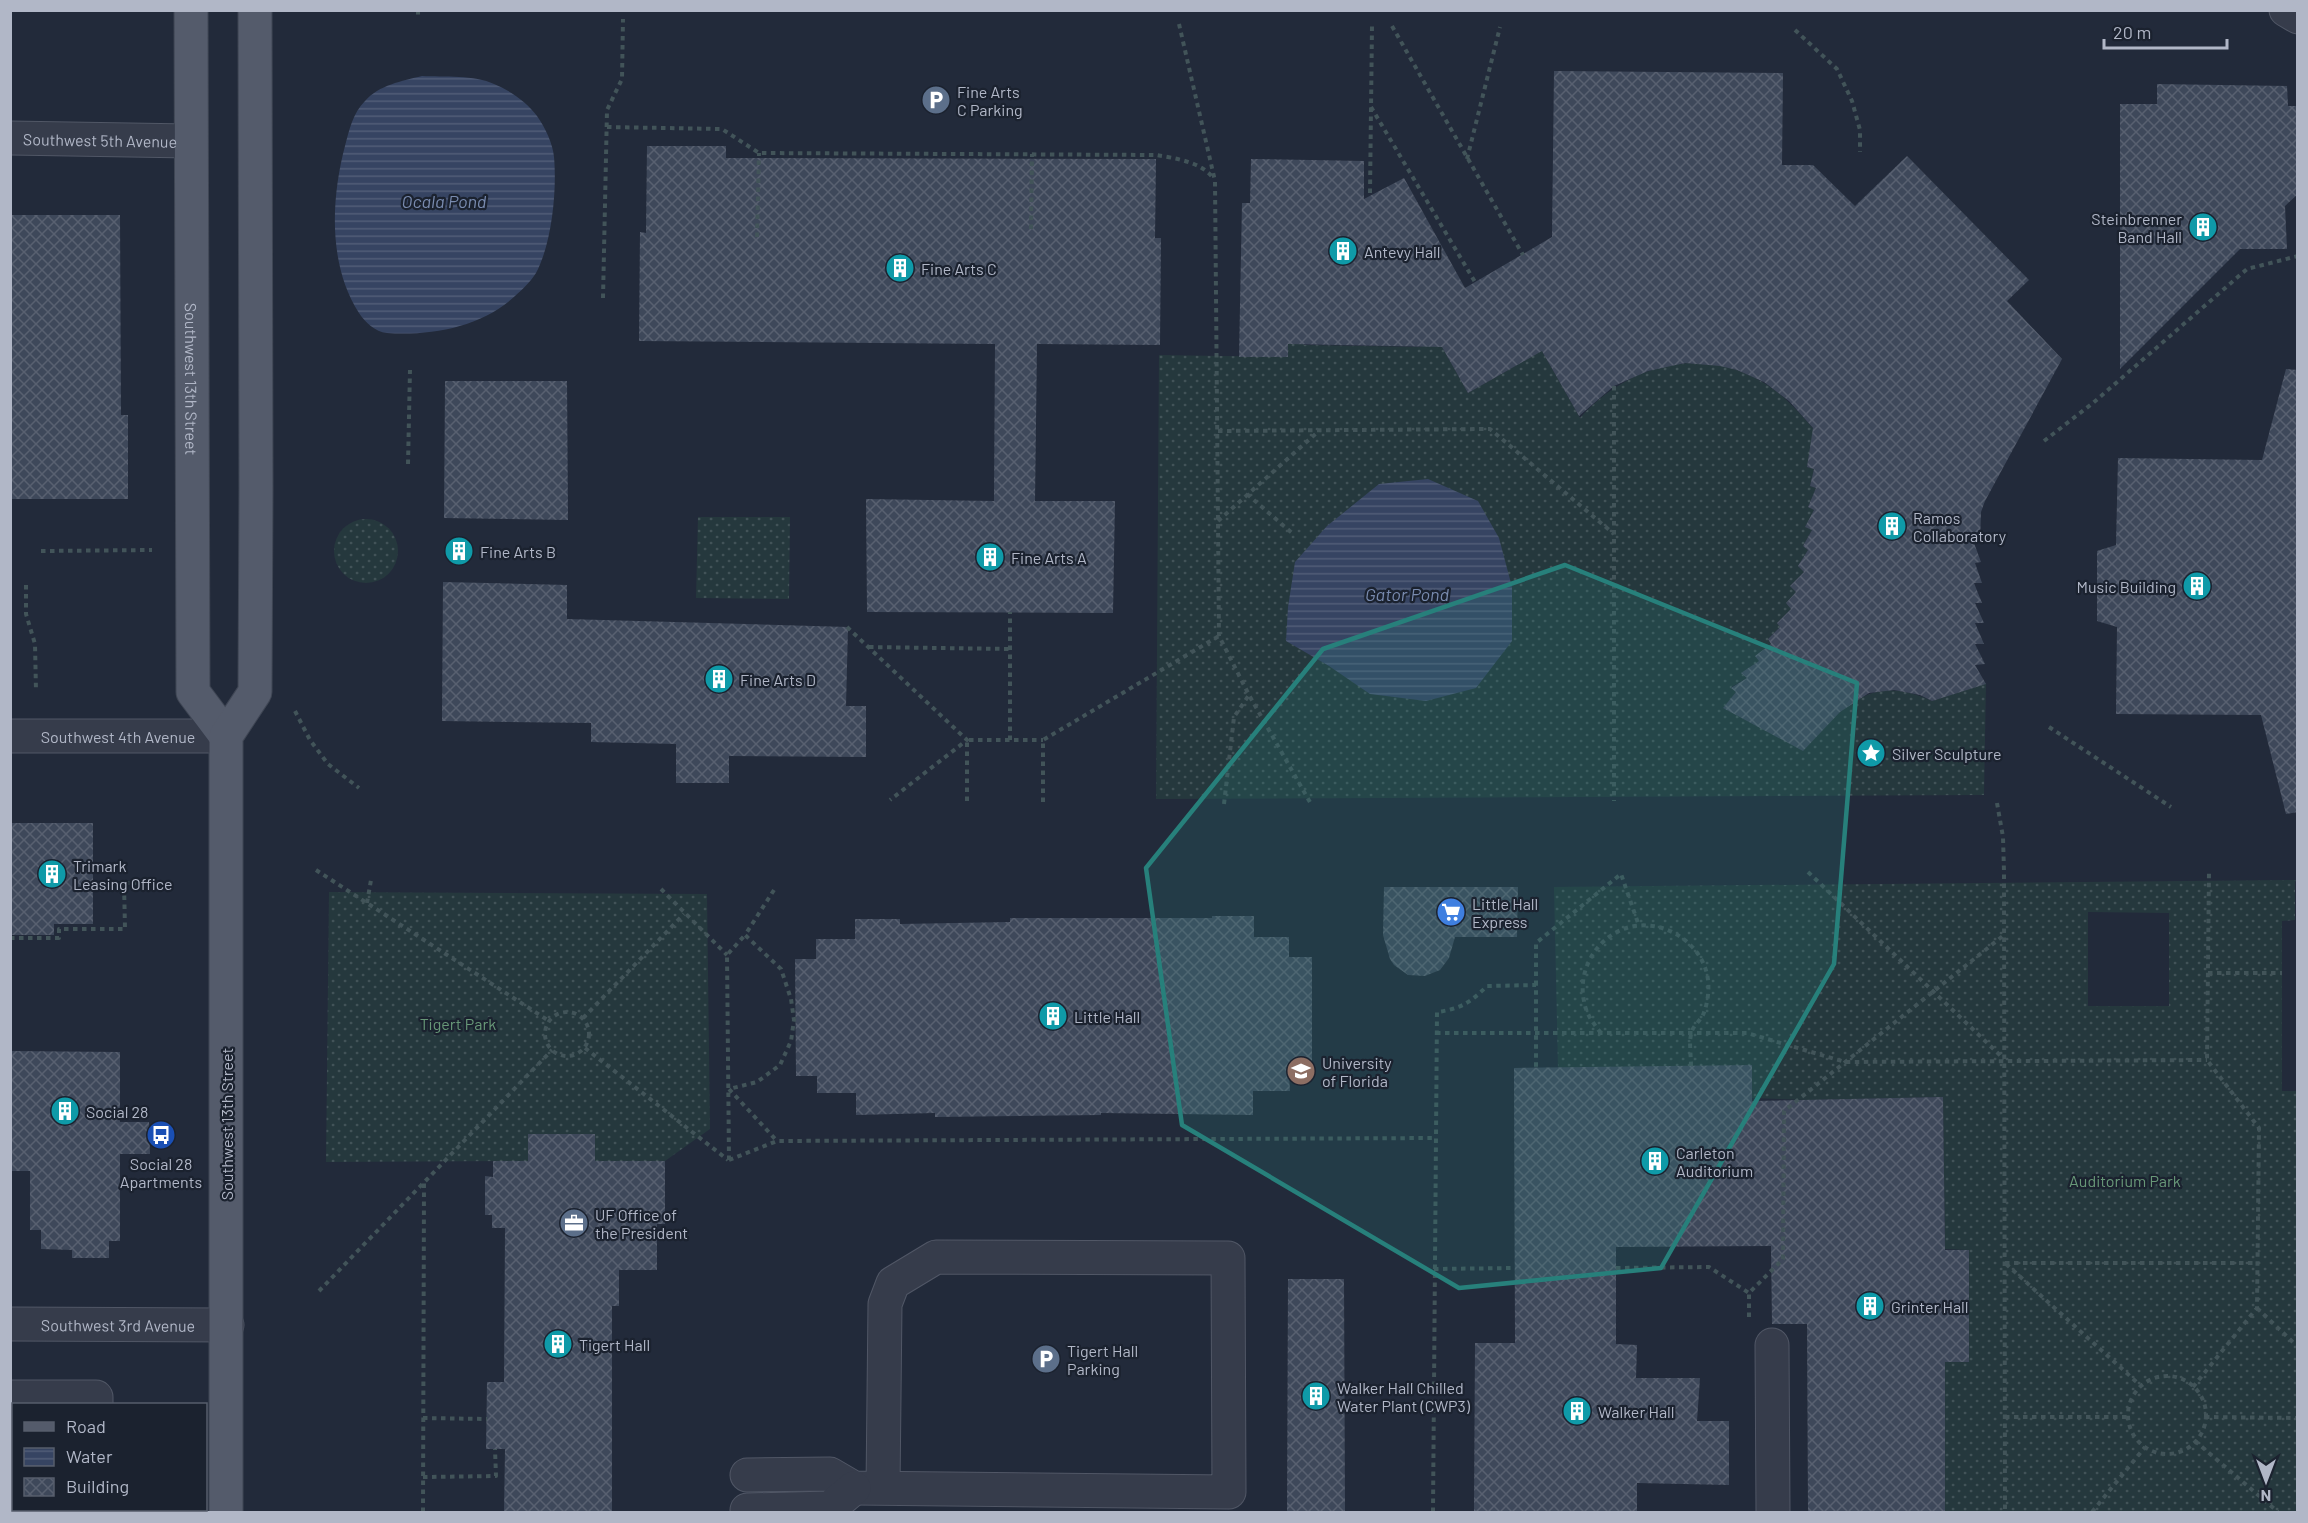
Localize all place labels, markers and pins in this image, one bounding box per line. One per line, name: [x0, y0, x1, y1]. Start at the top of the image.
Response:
place label: Fine Arts C Parking: [957, 82, 1023, 119]
parking icon: Fine Arts C Parking: [920, 84, 952, 116]
place label: Steinbrenner Band Hall: [2091, 209, 2182, 246]
building icon: Steinbrenner Band Hall: [2187, 211, 2219, 243]
building icon: Antevy Hall: [1327, 235, 1359, 267]
place label: Antevy Hall: [1364, 242, 1440, 261]
building icon: Fine Arts C: [884, 252, 916, 284]
place label: Fine Arts C: [921, 259, 997, 278]
place label: Ramos Collaboratory: [1913, 508, 2007, 545]
building icon: Ramos Collaboratory: [1876, 510, 1908, 542]
building icon: Fine Arts B: [443, 535, 475, 567]
building icon: Fine Arts A: [974, 541, 1006, 573]
place label: Fine Arts B: [480, 542, 556, 561]
place label: Fine Arts A: [1011, 548, 1087, 567]
building icon: Music Building: [2181, 570, 2213, 602]
place label: Music Building: [2077, 577, 2176, 596]
building icon: Fine Arts D: [703, 663, 735, 695]
place label: Fine Arts D: [740, 670, 816, 689]
place icon: Silver Sculpture: [1855, 737, 1887, 769]
place label: Silver Sculpture: [1892, 744, 2001, 763]
place label: Trimark Leasing Office: [73, 856, 173, 893]
building icon: Trimark Leasing Office: [36, 858, 68, 890]
place label: Little Hall Express: [1472, 894, 1538, 931]
supermarket icon: Little Hall Express: [1435, 896, 1467, 928]
building icon: Little Hall: [1037, 1000, 1069, 1032]
place label: Little Hall: [1074, 1007, 1140, 1026]
place label: University of Florida: [1322, 1053, 1392, 1090]
school or university icon: University of Florida: [1285, 1055, 1317, 1087]
building icon: Social 28: [49, 1095, 81, 1127]
place label: Social 28: [86, 1102, 148, 1121]
bus stop icon: Social 28 Apartments: [145, 1119, 177, 1151]
place label: Carleton Auditorium: [1676, 1143, 1753, 1180]
building icon: Carleton Auditorium: [1639, 1145, 1671, 1177]
place label: Social 28 Apartments: [120, 1154, 202, 1191]
place label: UF Office of the President: [595, 1205, 688, 1242]
office icon: UF Office of the President: [558, 1207, 590, 1239]
building icon: Grinter Hall: [1854, 1290, 1886, 1322]
place label: Grinter Hall: [1891, 1297, 1968, 1316]
building icon: Tigert Hall: [542, 1328, 574, 1360]
place label: Tigert Hall: [579, 1335, 650, 1354]
place label: Tigert Hall Parking: [1067, 1341, 1138, 1378]
parking icon: Tigert Hall Parking: [1030, 1343, 1062, 1375]
place label: Walker Hall Chilled Water Plant (CWP3): [1337, 1378, 1471, 1415]
building icon: Walker Hall Chilled Water Plant (CWP3): [1300, 1380, 1332, 1412]
building icon: Walker Hall: [1561, 1395, 1593, 1427]
place label: Walker Hall: [1598, 1402, 1674, 1421]

